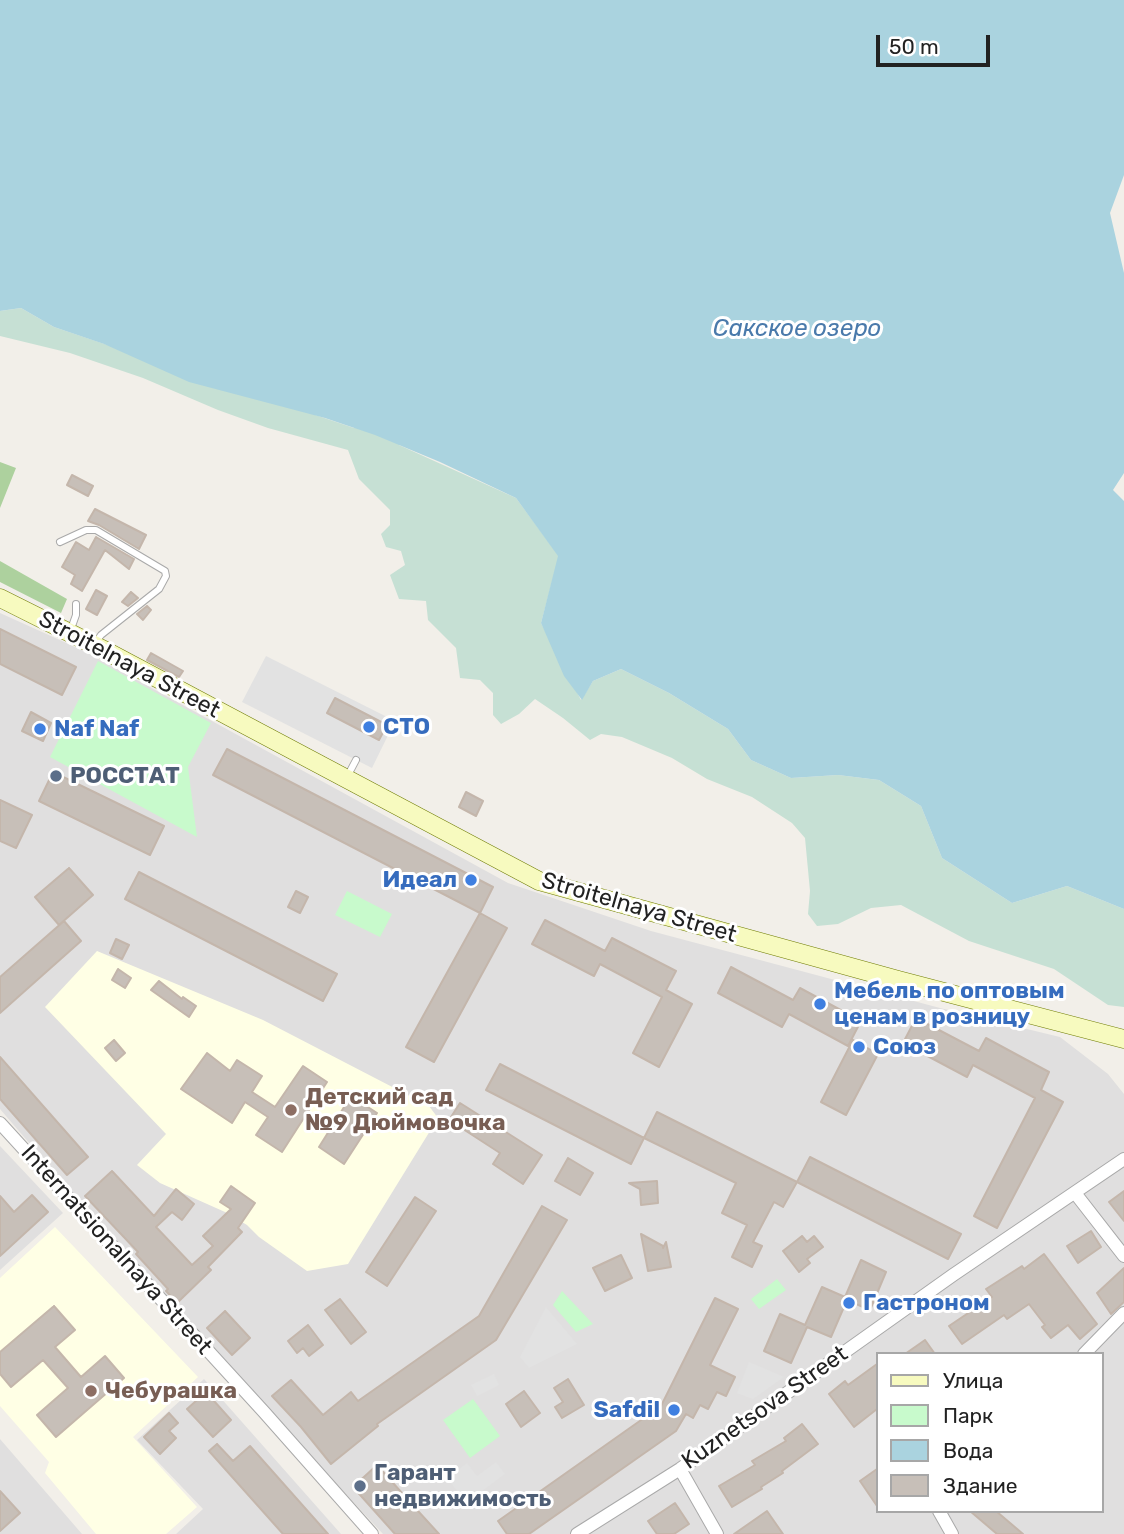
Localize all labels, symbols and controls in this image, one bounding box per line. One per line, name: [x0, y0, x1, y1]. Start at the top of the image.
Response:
scale bar: [879, 21, 993, 65]
text: 50 m: [889, 34, 939, 59]
water label: Сакское озеро: [713, 315, 881, 343]
street label: Stroitelnaya Street: [34, 606, 224, 724]
place label: СТО: [383, 713, 430, 741]
place label: Naf Naf: [54, 715, 139, 743]
marker: СТО: [361, 719, 377, 735]
marker: Naf Naf: [32, 721, 48, 737]
place label: РОССТАТ: [70, 762, 180, 790]
marker: РОССТАТ: [48, 768, 64, 784]
place label: Идеал: [382, 866, 457, 894]
street label: Stroitelnaya Street: [538, 867, 740, 949]
marker: Идеал: [463, 872, 479, 888]
place label: Мебель по оптовым ценам в розницу: [834, 977, 1065, 1031]
marker: Мебель по оптовым ценам в розницу: [812, 996, 828, 1012]
place label: Союз: [873, 1033, 936, 1061]
marker: Союз: [851, 1039, 867, 1055]
place label: Детский сад №9 Дюймовочка: [305, 1083, 506, 1137]
marker: Детский сад №9 Дюймовочка: [283, 1102, 299, 1118]
street label: Internatsionalnaya Street: [15, 1140, 217, 1360]
place label: Гастроном: [863, 1289, 990, 1317]
marker: Гастроном: [841, 1295, 857, 1311]
street label: Kuznetsova Street: [677, 1340, 853, 1476]
legend: [876, 1352, 1103, 1513]
text: Улица: [943, 1368, 1003, 1393]
place label: Чебурашка: [105, 1377, 237, 1405]
marker: Чебурашка: [83, 1383, 99, 1399]
place label: Safdil: [594, 1396, 660, 1424]
marker: Safdil: [666, 1402, 682, 1418]
text: Парк: [943, 1403, 993, 1428]
text: Вода: [943, 1438, 993, 1463]
place label: Гарант недвижимость: [374, 1459, 551, 1513]
text: Здание: [943, 1473, 1018, 1498]
marker: Гарант недвижимость: [352, 1478, 368, 1494]

